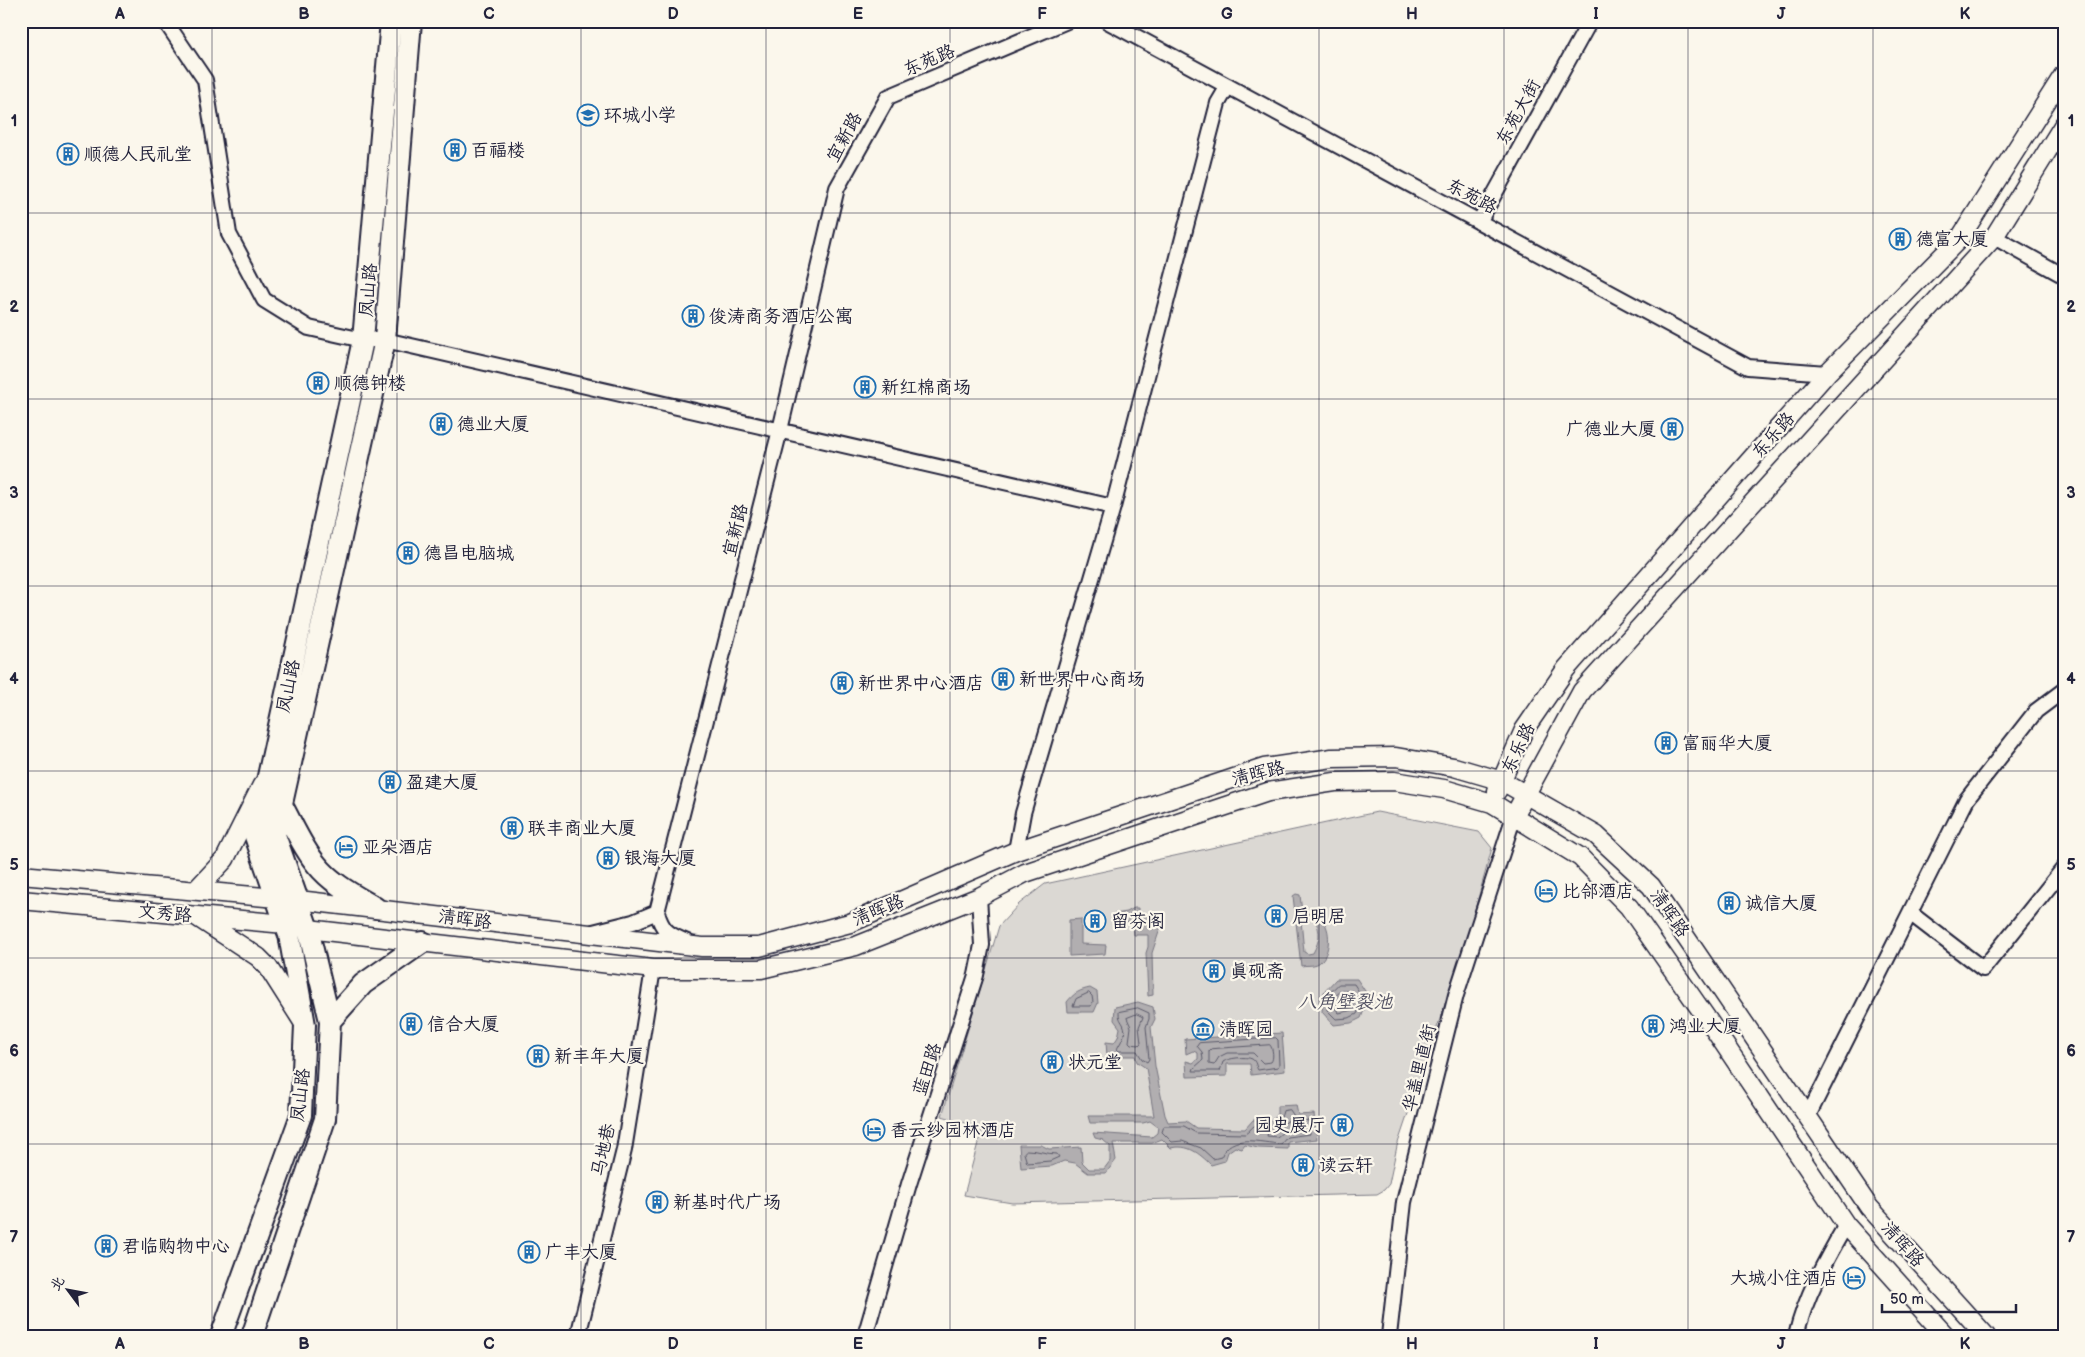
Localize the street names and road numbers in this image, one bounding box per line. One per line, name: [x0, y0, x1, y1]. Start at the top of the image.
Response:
street label: 东苑路: [900, 40, 958, 81]
street label: 东苑大街: [1492, 76, 1545, 149]
street label: 宜新路: [822, 109, 867, 166]
street label: 东苑路: [1443, 174, 1501, 218]
street label: 凤山路: [356, 262, 381, 318]
street label: 东乐路: [1748, 408, 1799, 463]
street label: 宜新路: [719, 501, 752, 559]
street label: 凤山路: [273, 658, 304, 715]
street label: 东乐路: [1497, 719, 1540, 777]
street label: 清晖路: [1229, 757, 1287, 790]
street label: 清晖路: [1646, 885, 1694, 941]
street label: 清晖路: [849, 890, 907, 931]
street label: 文秀路: [137, 901, 193, 926]
street label: 清晖路: [437, 906, 493, 933]
street label: 华盖里直街: [1398, 1022, 1441, 1114]
street label: 蓝田路: [909, 1040, 946, 1098]
street label: 凤山路: [287, 1067, 314, 1123]
street label: 马地巷: [588, 1122, 619, 1179]
street label: 清晖路: [1877, 1217, 1928, 1271]

